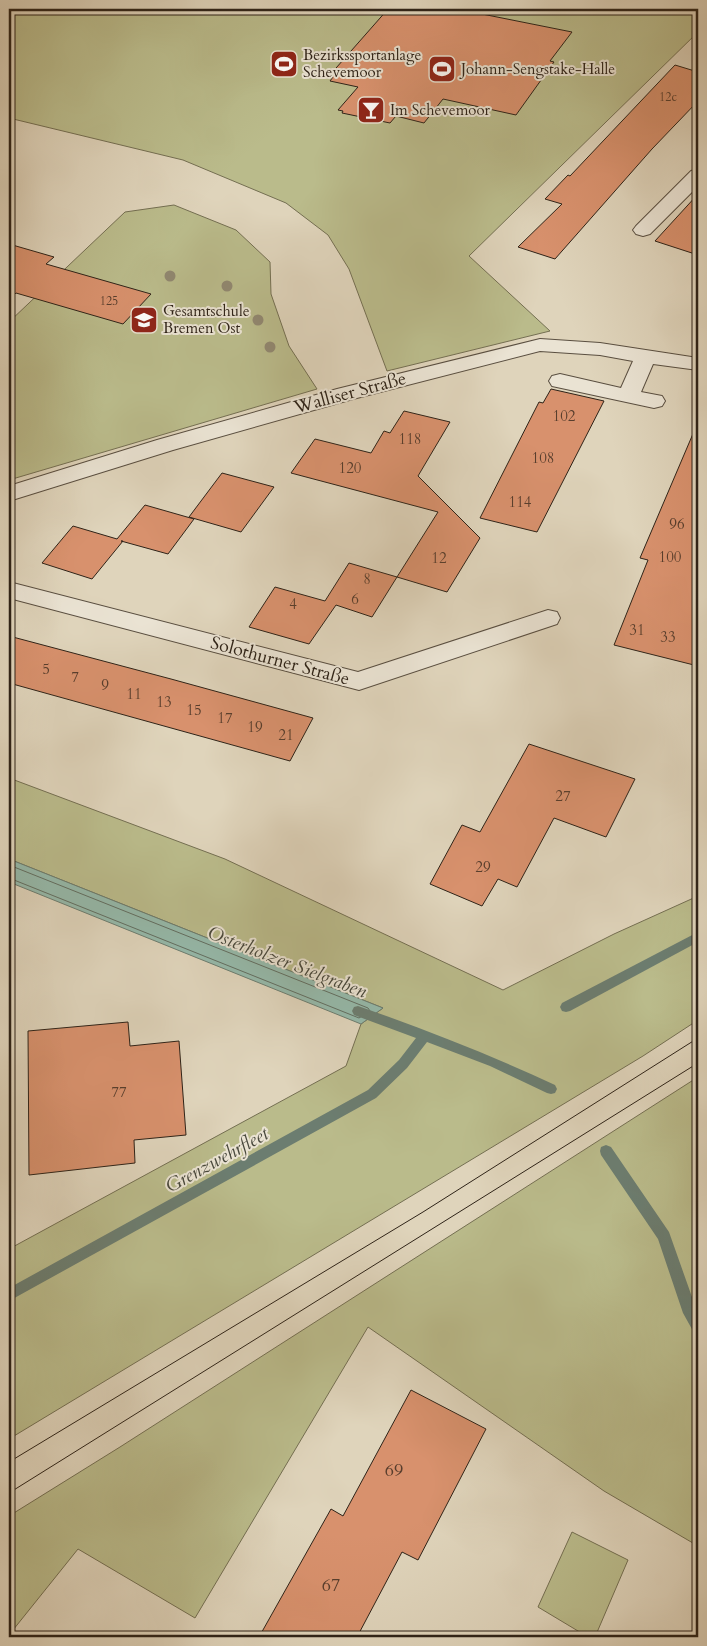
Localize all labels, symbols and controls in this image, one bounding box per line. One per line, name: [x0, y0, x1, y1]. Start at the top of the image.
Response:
place label: Bezirkssportanlage Schevemoor: [303, 45, 421, 82]
sports icon: Bezirkssportanlage Schevemoor: [269, 49, 299, 79]
sports icon: Johann-Sengstake-Halle: [427, 54, 457, 84]
place label: Johann-Sengstake-Halle: [459, 59, 615, 79]
house number: 12c: [659, 89, 677, 105]
bar icon: Im Schevemoor: [356, 95, 386, 125]
place label: Im Schevemoor: [390, 100, 491, 120]
house number: 125: [100, 293, 118, 309]
place label: Gesamtschule Bremen Ost: [163, 301, 250, 338]
school or university icon: Gesamtschule Bremen Ost: [129, 305, 159, 335]
street label: Walliser Straße: [290, 366, 409, 420]
house number: 102: [552, 406, 576, 426]
house number: 118: [398, 429, 422, 449]
house number: 108: [531, 448, 555, 468]
house number: 120: [338, 458, 362, 478]
house number: 114: [508, 492, 532, 512]
house number: 96: [669, 514, 685, 534]
house number: 100: [658, 547, 682, 567]
house number: 12: [431, 548, 447, 568]
house number: 8: [363, 569, 371, 589]
house number: 6: [351, 589, 359, 609]
house number: 4: [289, 594, 297, 614]
house number: 31: [629, 620, 645, 640]
house number: 33: [660, 627, 676, 647]
street label: Solothurner Straße: [208, 630, 352, 692]
house number: 5: [42, 659, 50, 679]
house number: 7: [71, 667, 79, 687]
house number: 9: [101, 675, 109, 695]
house number: 11: [126, 684, 142, 704]
house number: 13: [156, 692, 172, 712]
house number: 15: [186, 700, 202, 720]
house number: 17: [217, 708, 233, 728]
house number: 19: [247, 717, 263, 737]
house number: 21: [278, 725, 294, 745]
house number: 27: [555, 786, 571, 806]
house number: 29: [475, 857, 491, 877]
water label: Osterholzer Sielgraben: [204, 920, 371, 1005]
house number: 77: [111, 1082, 127, 1102]
water label: Grenzwehrfleet: [161, 1121, 274, 1199]
house number: 69: [385, 1458, 403, 1483]
house number: 67: [322, 1573, 340, 1598]

